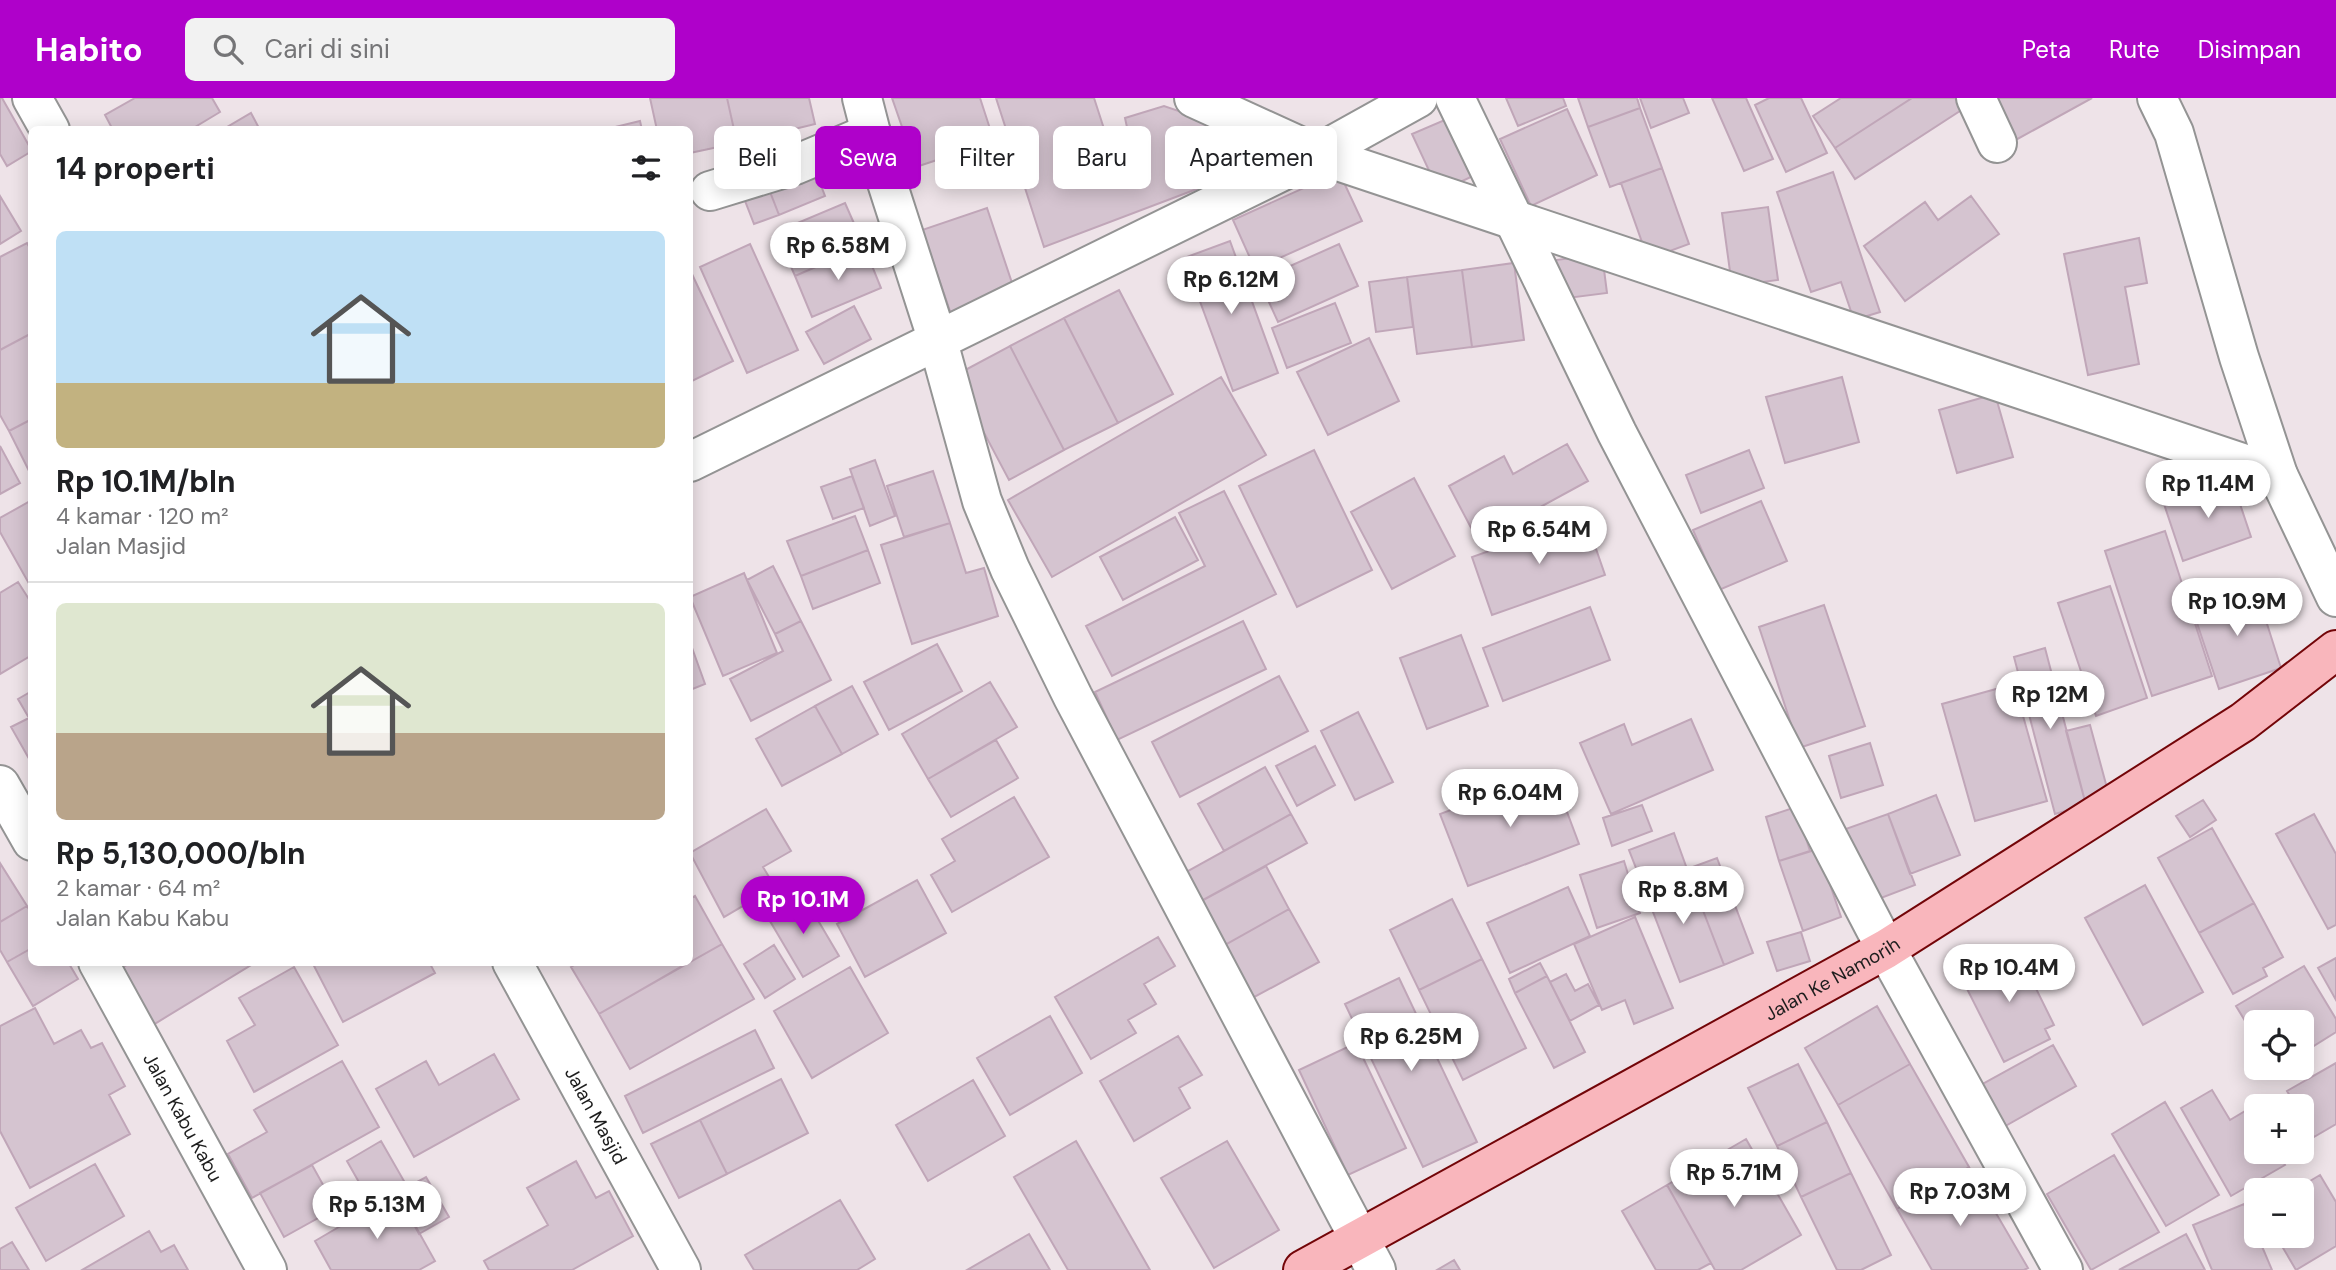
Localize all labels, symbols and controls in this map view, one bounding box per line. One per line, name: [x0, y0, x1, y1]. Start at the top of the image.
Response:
search box: [185, 18, 675, 81]
text: Habito: [35, 28, 143, 71]
icon: search: [209, 30, 247, 68]
text: Cari di sini: [265, 32, 390, 66]
text: Peta: [2022, 34, 2071, 65]
text: Rute: [2109, 34, 2160, 65]
text: Disimpan: [2198, 34, 2301, 65]
chip: Beli: [714, 126, 801, 189]
chip: Sewa: [815, 126, 921, 189]
chip: Filter: [935, 126, 1039, 189]
chip: Baru: [1053, 126, 1151, 189]
chip: Apartemen: [1165, 126, 1337, 189]
text: 14 properti: [56, 149, 215, 188]
icon: filters: [627, 149, 665, 187]
pin: Rp 6.58M: [766, 222, 910, 282]
text: Rp 6.58M: [786, 230, 890, 260]
pin: Rp 6.12M: [1159, 256, 1303, 316]
text: Rp 6.12M: [1183, 264, 1279, 294]
icon: home: [298, 276, 424, 402]
pin: Rp 11.4M: [2136, 460, 2280, 520]
text: Rp 10.1M/bln: [56, 462, 236, 501]
text: Rp 11.4M: [2162, 468, 2254, 498]
text: 4 kamar · 120 m²: [56, 501, 229, 531]
pin: Rp 6.54M: [1467, 506, 1611, 566]
text: Rp 6.54M: [1487, 514, 1591, 544]
text: Jalan Masjid: [56, 531, 186, 561]
pin: Rp 10.9M: [2165, 578, 2309, 638]
text: Rp 10.9M: [2188, 586, 2286, 616]
icon: home: [298, 648, 424, 774]
pin: Rp 12M: [1993, 672, 2107, 731]
text: Rp 12M: [2011, 679, 2089, 709]
pin: Rp 6.04M: [1438, 770, 1582, 829]
text: Rp 6.04M: [1457, 777, 1563, 807]
text: Rp 5,130,000/bln: [56, 834, 305, 873]
pin: Rp 8.8M: [1618, 866, 1748, 926]
text: 2 kamar · 64 m²: [56, 873, 220, 903]
text: Rp 8.8M: [1638, 874, 1728, 904]
pin: Rp 10.1M: [731, 876, 875, 936]
text: Rp 10.1M: [757, 884, 849, 914]
text: Jalan Kabu Kabu: [56, 903, 229, 933]
street label: Jalan Ke Namorih: [1760, 931, 1905, 1026]
pin: Rp 10.4M: [1937, 944, 2081, 1004]
text: Rp 10.4M: [1959, 952, 2059, 982]
map controls: [2244, 1010, 2314, 1248]
button: locate: [2244, 1010, 2314, 1080]
pin: Rp 6.25M: [1339, 1014, 1483, 1073]
text: Rp 6.25M: [1360, 1021, 1462, 1051]
street label: Jalan Kabu Kabu: [138, 1048, 229, 1186]
street label: Jalan Masjid: [559, 1062, 633, 1169]
button: +: [2244, 1094, 2314, 1164]
pin: Rp 5.71M: [1662, 1150, 1806, 1209]
text: Rp 5.71M: [1686, 1157, 1782, 1187]
pin: Rp 7.03M: [1888, 1168, 2032, 1228]
text: Rp 7.03M: [1909, 1176, 2011, 1206]
button: −: [2244, 1178, 2314, 1248]
pin: Rp 5.13M: [305, 1182, 449, 1241]
text: Rp 5.13M: [329, 1189, 425, 1219]

